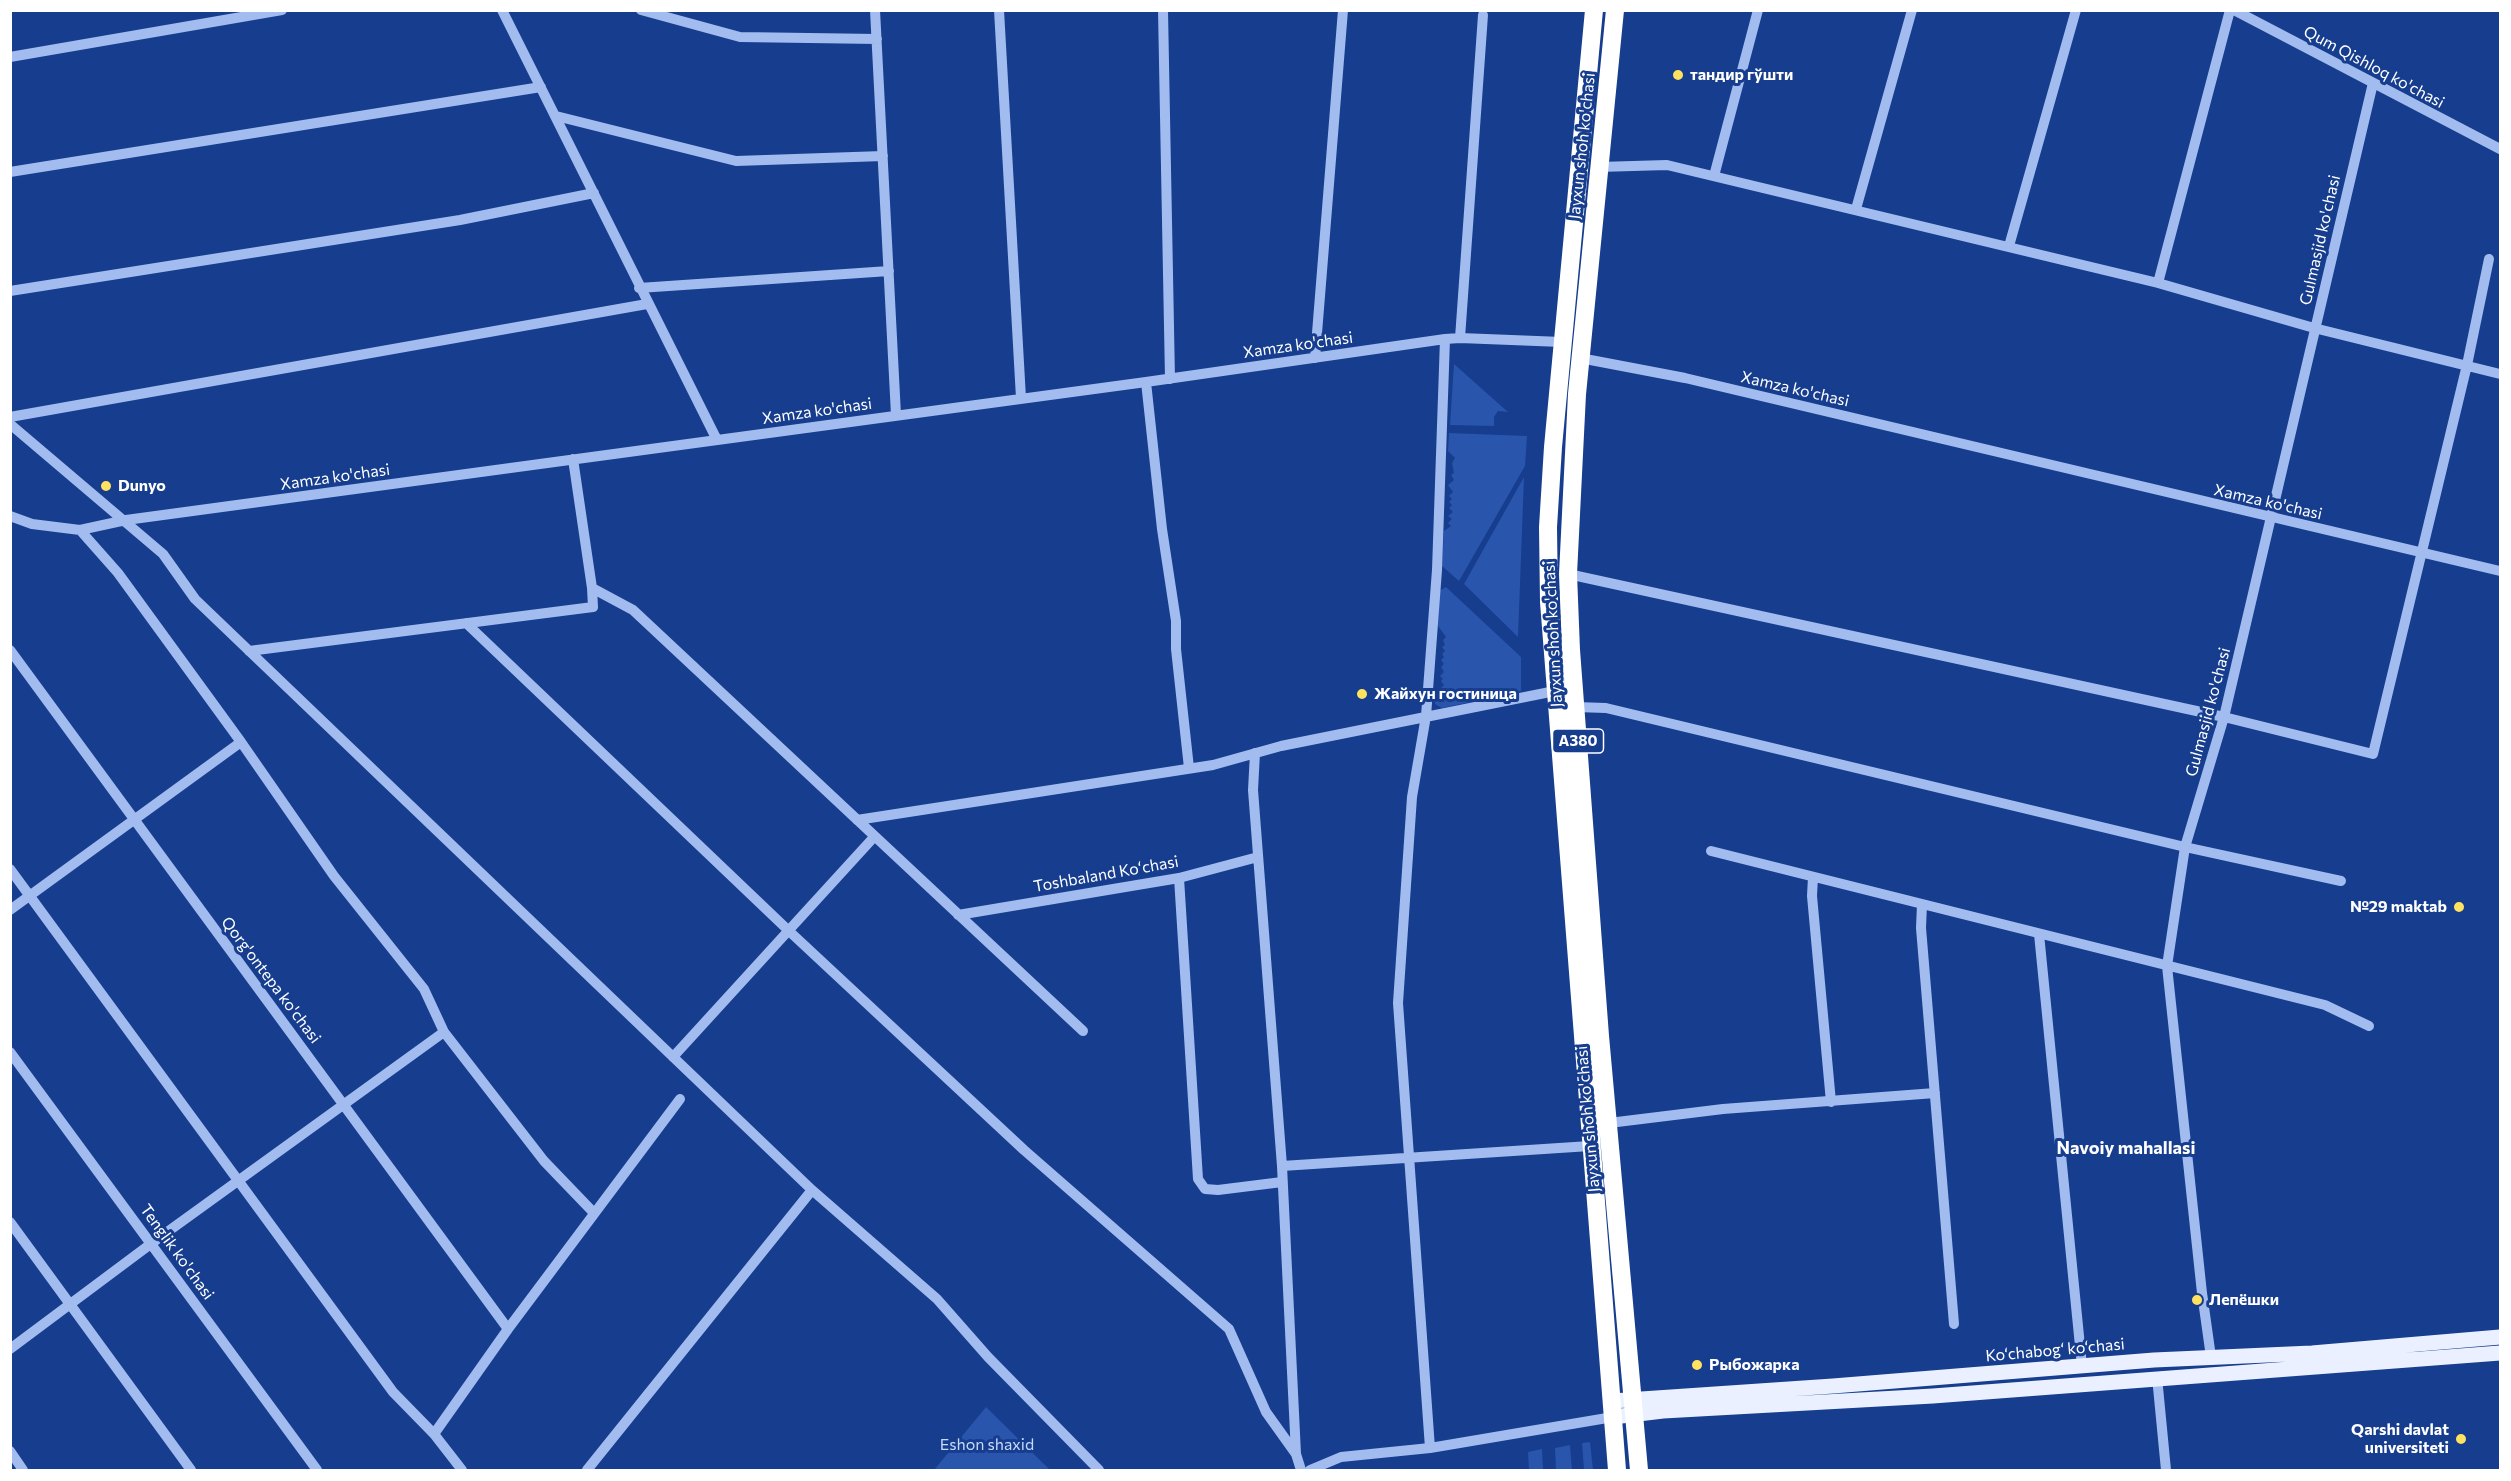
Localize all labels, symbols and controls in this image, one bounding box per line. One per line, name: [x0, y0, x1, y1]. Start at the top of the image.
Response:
street label: Qum Qishloq ko'chasi: [2300, 22, 2448, 112]
place label: тандир гўшти: [1690, 65, 1793, 85]
marker: тандир гўшти: [1671, 68, 1685, 82]
street label: Jayxun shoh ko'chasi: [1565, 72, 1599, 220]
street label: Gulmasjid ko'chasi: [2296, 173, 2344, 307]
street label: Xamza ko'chasi: [1242, 328, 1354, 362]
street label: Xamza ko'chasi: [1739, 367, 1851, 411]
street label: Xamza ko'chasi: [761, 394, 873, 428]
street label: Xamza ko'chasi: [279, 460, 391, 494]
place label: Dunyo: [118, 476, 166, 496]
marker: Dunyo: [99, 479, 113, 493]
street label: Xamza ko'chasi: [2212, 480, 2324, 524]
street label: Jayxun shoh ko'chasi: [1540, 560, 1566, 708]
street label: Gulmasjid ko'chasi: [2182, 645, 2234, 779]
place label: Жайхун гостиница: [1374, 684, 1517, 704]
marker: Жайхун гостиница: [1355, 687, 1369, 701]
road number: A380: [1552, 729, 1604, 753]
street label: Toshbaland Koʻchasi: [1032, 852, 1180, 896]
place label: №29 maktab: [2350, 897, 2447, 917]
marker: №29 maktab: [2452, 900, 2466, 914]
street label: Qorg'ontepa ko'chasi: [217, 913, 325, 1047]
street label: Jayxun shoh ko'chasi: [1572, 1045, 1604, 1193]
district label: Navoiy mahallasi: [2056, 1137, 2196, 1159]
street label: Tenglik ko'chasi: [136, 1201, 218, 1303]
place label: Лепёшки: [2209, 1290, 2279, 1310]
marker: Лепёшки: [2190, 1293, 2204, 1307]
street label: Ko‘chabog‘ ko‘chasi: [1985, 1334, 2125, 1366]
place label: Рыбожарка: [1709, 1355, 1799, 1375]
marker: Рыбожарка: [1690, 1358, 1704, 1372]
place label: Qarshi davlat universiteti: [2351, 1420, 2449, 1458]
marker: Qarshi davlat universiteti: [2454, 1432, 2468, 1446]
park label: Eshon shaxid: [940, 1435, 1034, 1455]

